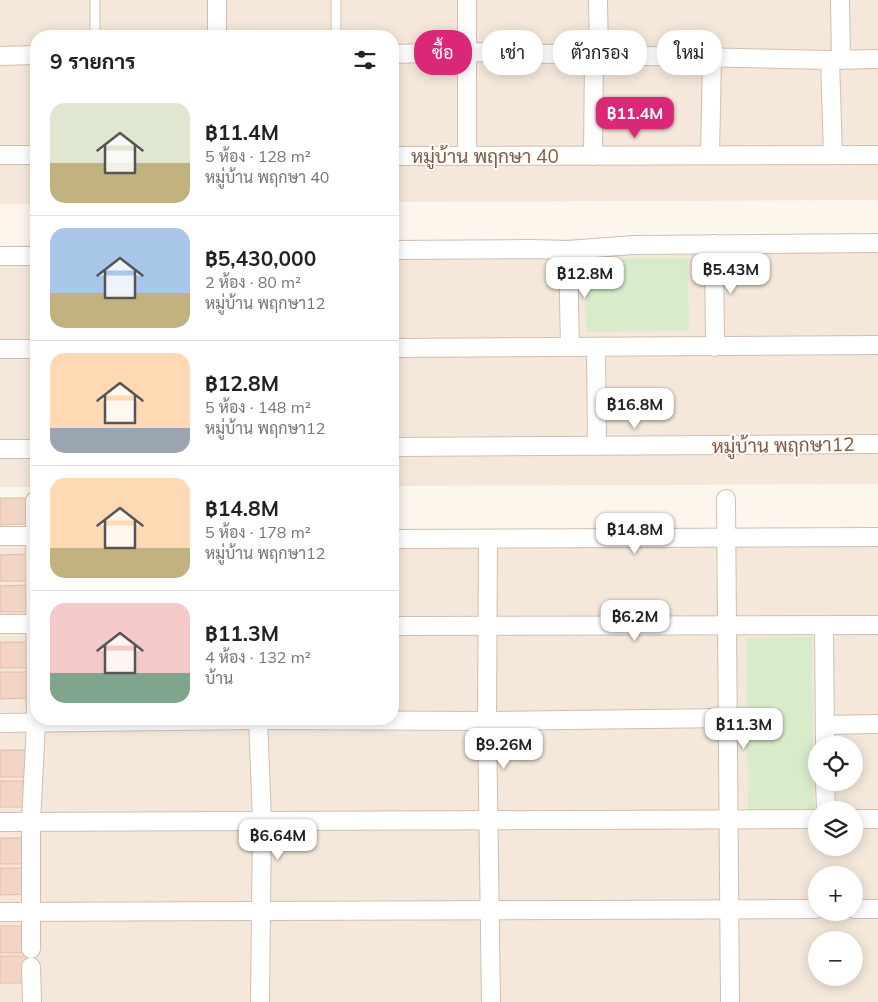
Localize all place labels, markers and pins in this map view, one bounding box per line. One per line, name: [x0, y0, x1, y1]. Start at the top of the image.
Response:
pin: ฿11.4M: [594, 96, 676, 139]
pin: ฿5.43M: [690, 252, 772, 295]
pin: ฿12.8M: [544, 256, 626, 299]
pin: ฿16.8M: [594, 388, 676, 430]
pin: ฿14.8M: [594, 512, 676, 555]
pin: ฿6.2M: [600, 600, 670, 642]
pin: ฿11.3M: [703, 708, 785, 750]
pin: ฿9.26M: [463, 728, 545, 770]
pin: ฿6.64M: [237, 818, 319, 861]

